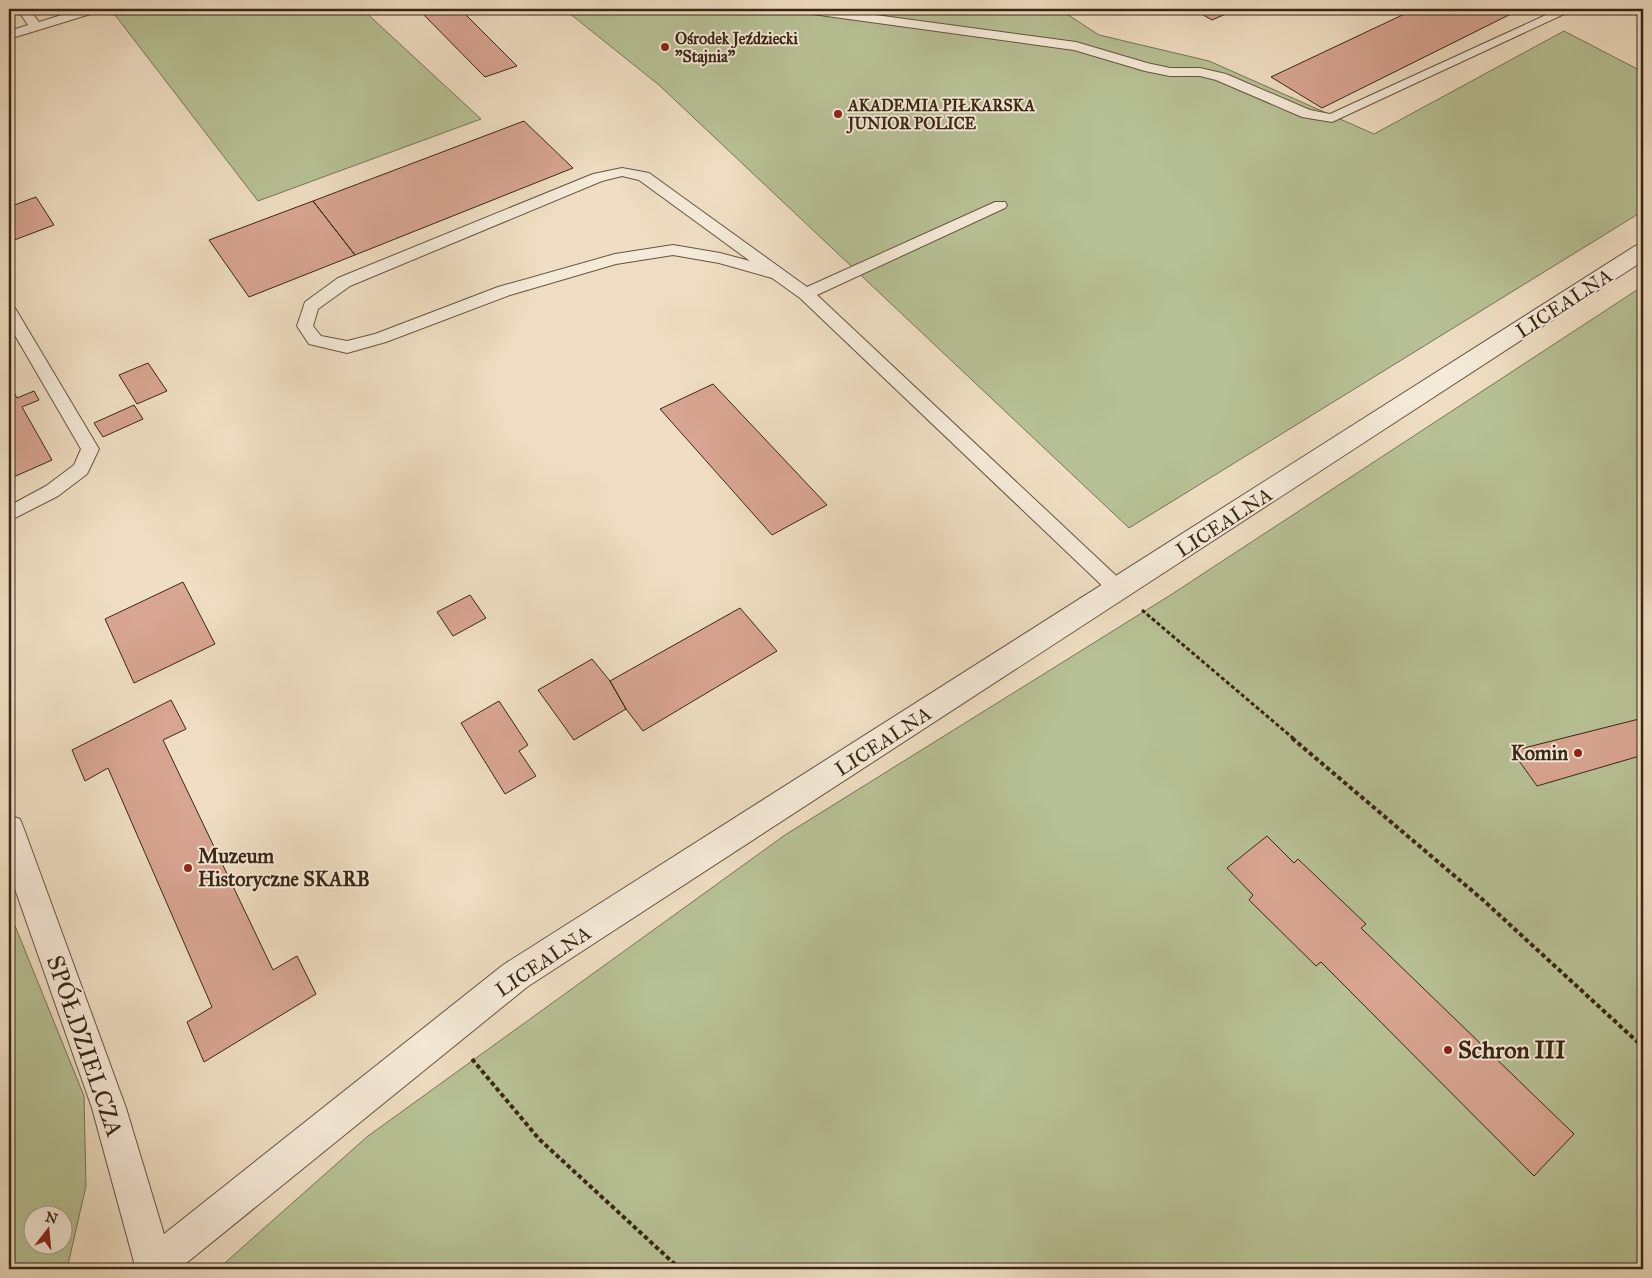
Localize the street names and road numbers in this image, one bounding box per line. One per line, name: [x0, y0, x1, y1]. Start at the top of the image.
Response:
street label: LICEALNA: [1512, 263, 1617, 343]
street label: LICEALNA: [1172, 482, 1277, 562]
street label: LICEALNA: [831, 701, 936, 781]
street label: LICEALNA: [491, 920, 596, 1002]
street label: SPÓŁDZIELCZA: [40, 951, 130, 1141]

